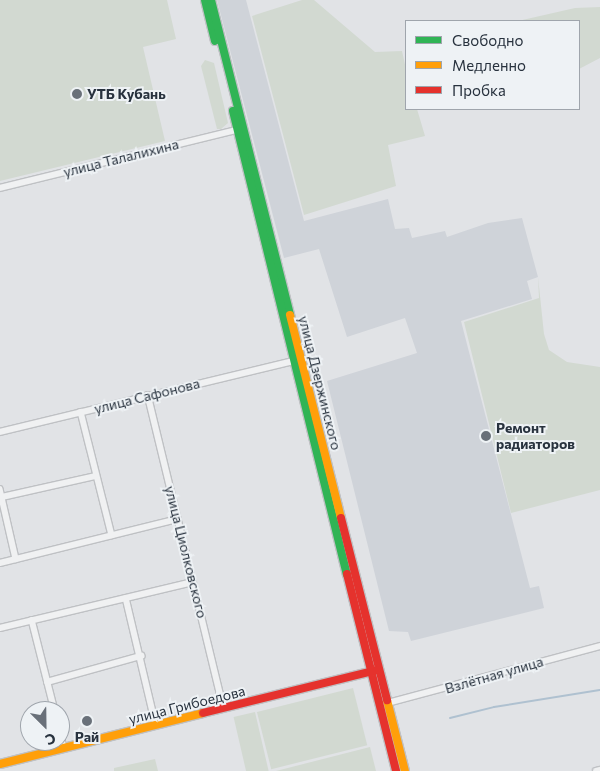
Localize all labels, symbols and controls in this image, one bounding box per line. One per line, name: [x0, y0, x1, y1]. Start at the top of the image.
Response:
legend: [405, 20, 580, 110]
text: Свободно: [452, 31, 523, 49]
text: Медленно: [452, 56, 526, 74]
text: Пробка: [452, 81, 506, 99]
place label: УТБ Кубань: [87, 86, 166, 102]
marker: УТБ Кубань: [71, 88, 83, 100]
street label: улица Талалихина: [62, 136, 180, 180]
street label: улица Дзержинского: [295, 314, 345, 452]
street label: улица Сафонова: [92, 375, 202, 417]
place label: Ремонт радиаторов: [496, 420, 575, 452]
marker: Ремонт радиаторов: [480, 430, 492, 442]
street label: улица Циолковского: [161, 484, 211, 620]
street label: Взлётная улица: [443, 653, 545, 697]
street label: улица Грибоедова: [127, 682, 247, 728]
north arrow: [20, 701, 70, 751]
marker: Рай: [81, 715, 93, 727]
place label: Рай: [75, 729, 99, 745]
text: С: [43, 730, 58, 749]

